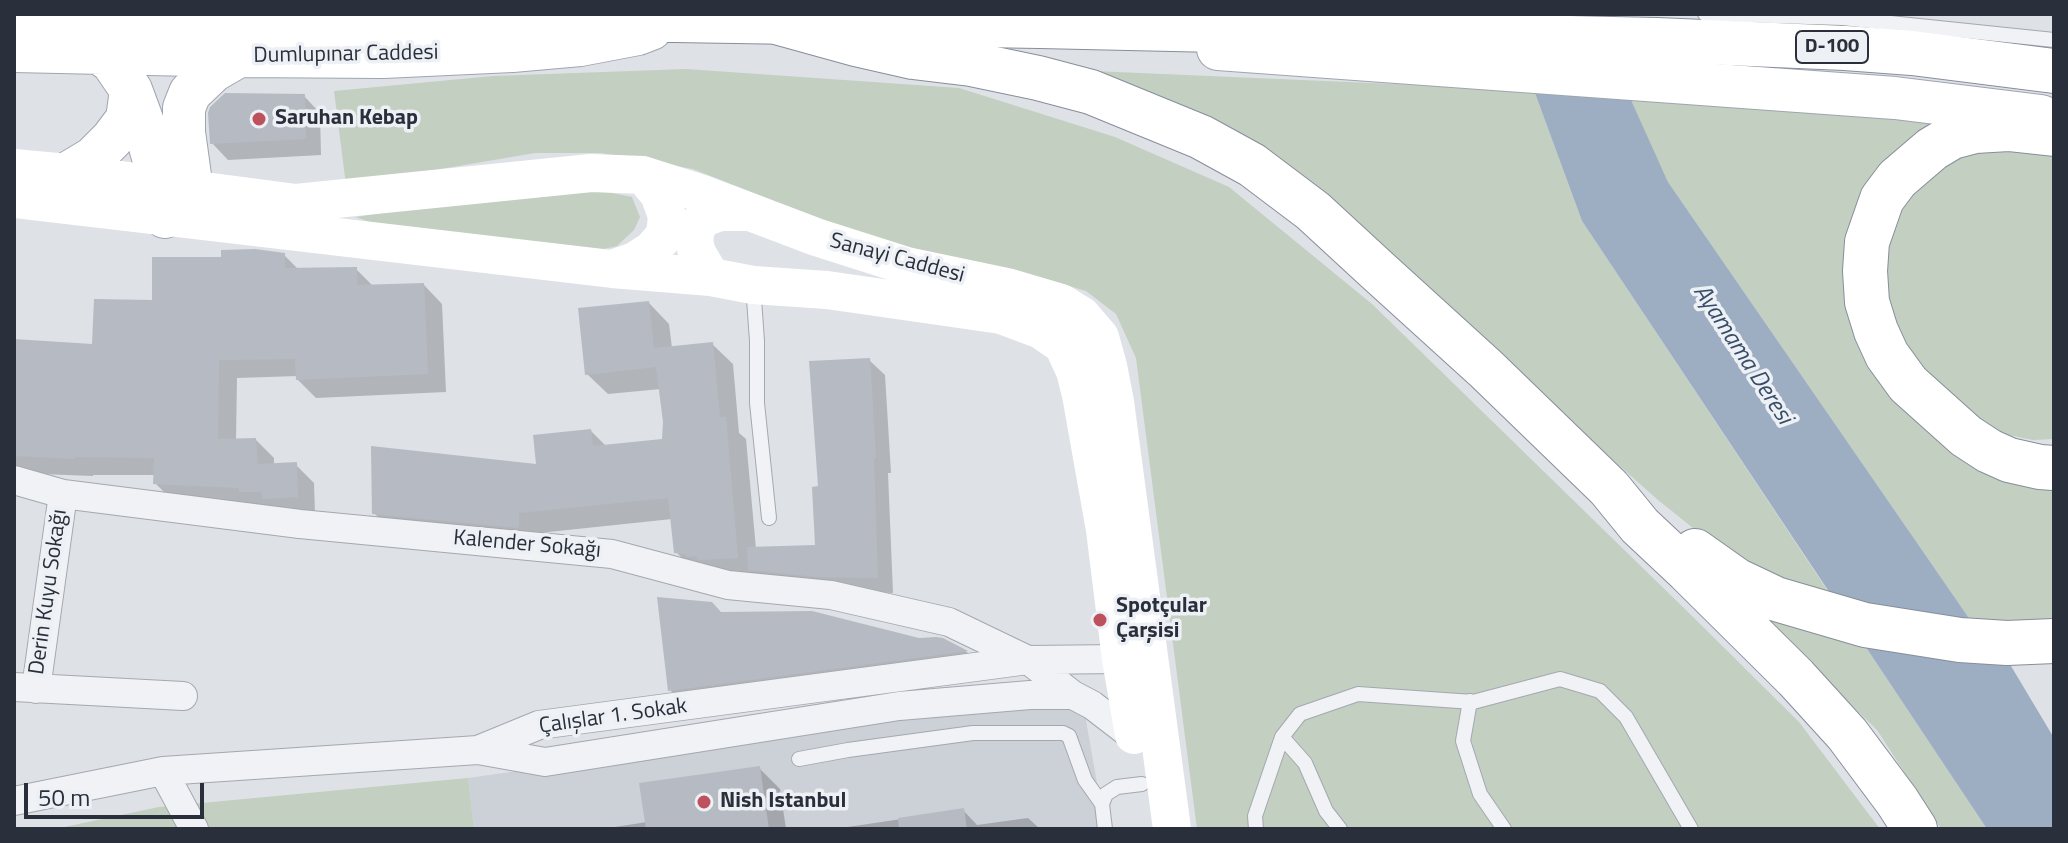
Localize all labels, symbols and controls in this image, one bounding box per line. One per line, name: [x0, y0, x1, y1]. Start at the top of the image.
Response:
road number: D-100: [1796, 31, 1868, 63]
street label: Dumlupınar Caddesi: [253, 40, 439, 70]
place label: Saruhan Kebap: [275, 106, 418, 132]
marker: Saruhan Kebap: [250, 110, 268, 128]
street label: Sanayi Caddesi: [827, 228, 967, 290]
water label: Ayamama Deresi: [1686, 280, 1798, 430]
street label: Derin Kuyu Sokağı: [24, 508, 74, 676]
street label: Kalender Sokağı: [452, 525, 602, 565]
place label: Spotçular Çarşisi: [1116, 594, 1207, 646]
marker: Spotçular Çarşisi: [1091, 611, 1109, 629]
street label: Çalışlar 1. Sokak: [537, 694, 689, 740]
scale bar: [28, 767, 208, 817]
text: 50 m: [38, 779, 90, 815]
place label: Nish Istanbul: [720, 789, 846, 815]
marker: Nish Istanbul: [695, 793, 713, 811]

